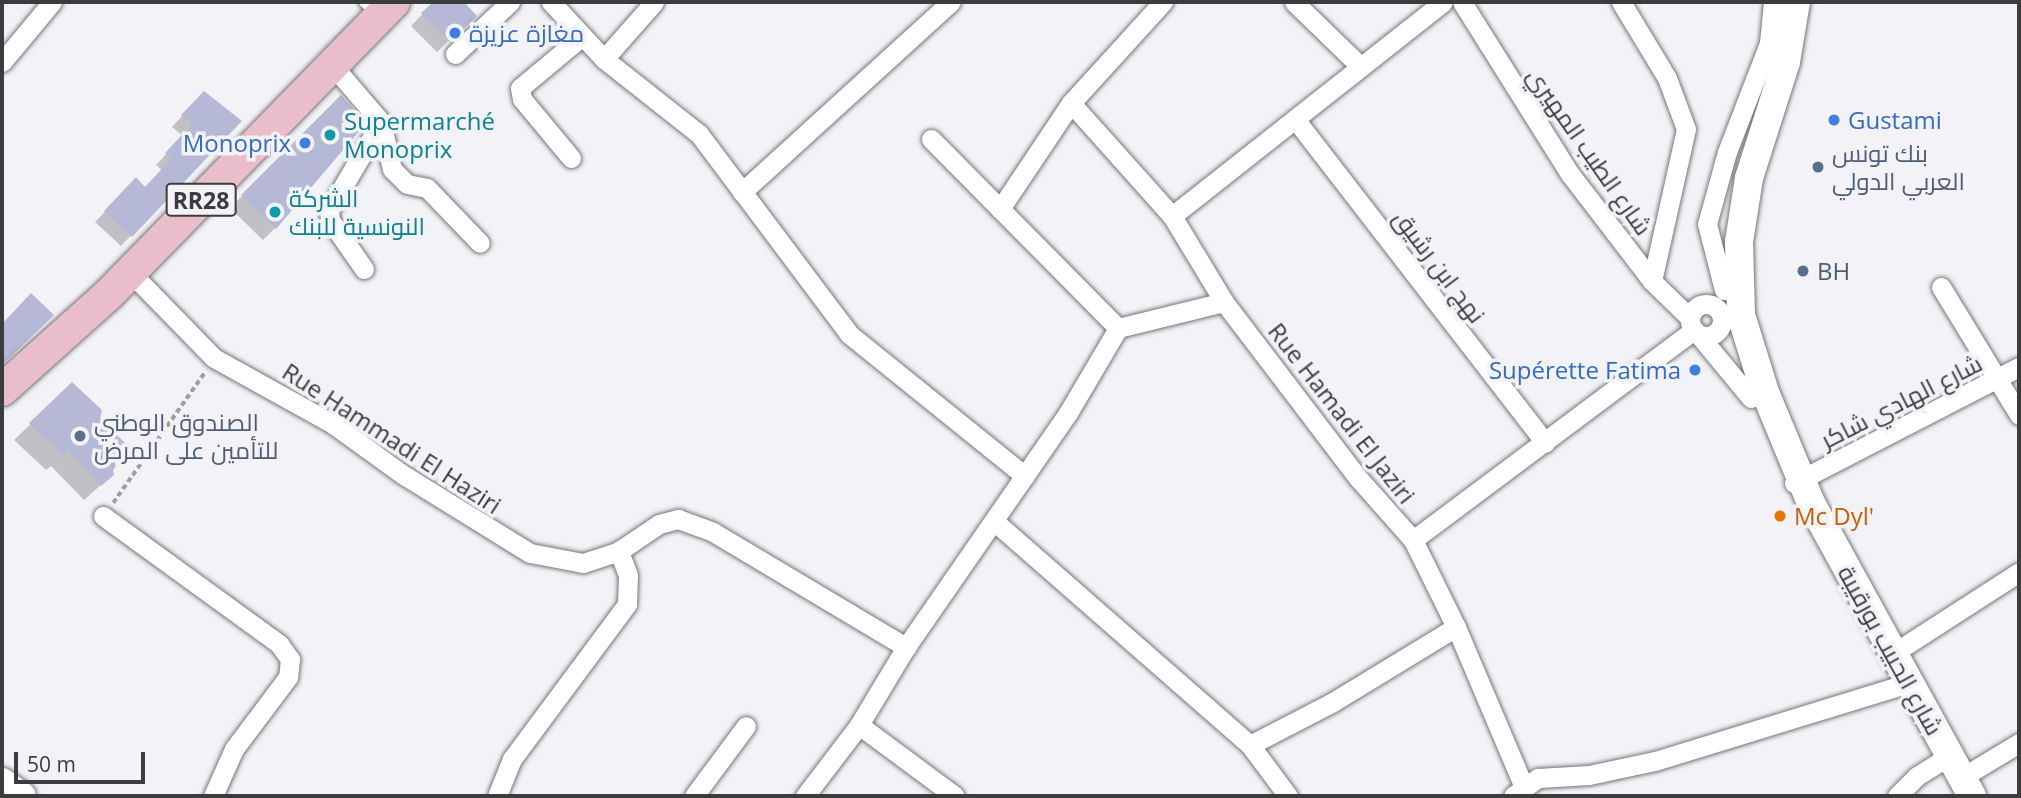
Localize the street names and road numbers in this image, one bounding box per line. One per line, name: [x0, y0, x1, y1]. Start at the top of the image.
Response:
street label: شارع الطيب المهيري: [1522, 62, 1658, 240]
road number: RR28: [164, 181, 238, 220]
street label: نهج ابن رشيق: [1388, 204, 1492, 328]
street label: Rue Hamadi El Jaziri: [1263, 317, 1421, 509]
street label: شارع الهادي شاكر: [1816, 348, 1986, 454]
street label: Rue Hammadi El Haziri: [277, 357, 507, 519]
street label: شارع الحبيب بورقيبة: [1833, 560, 1949, 740]

